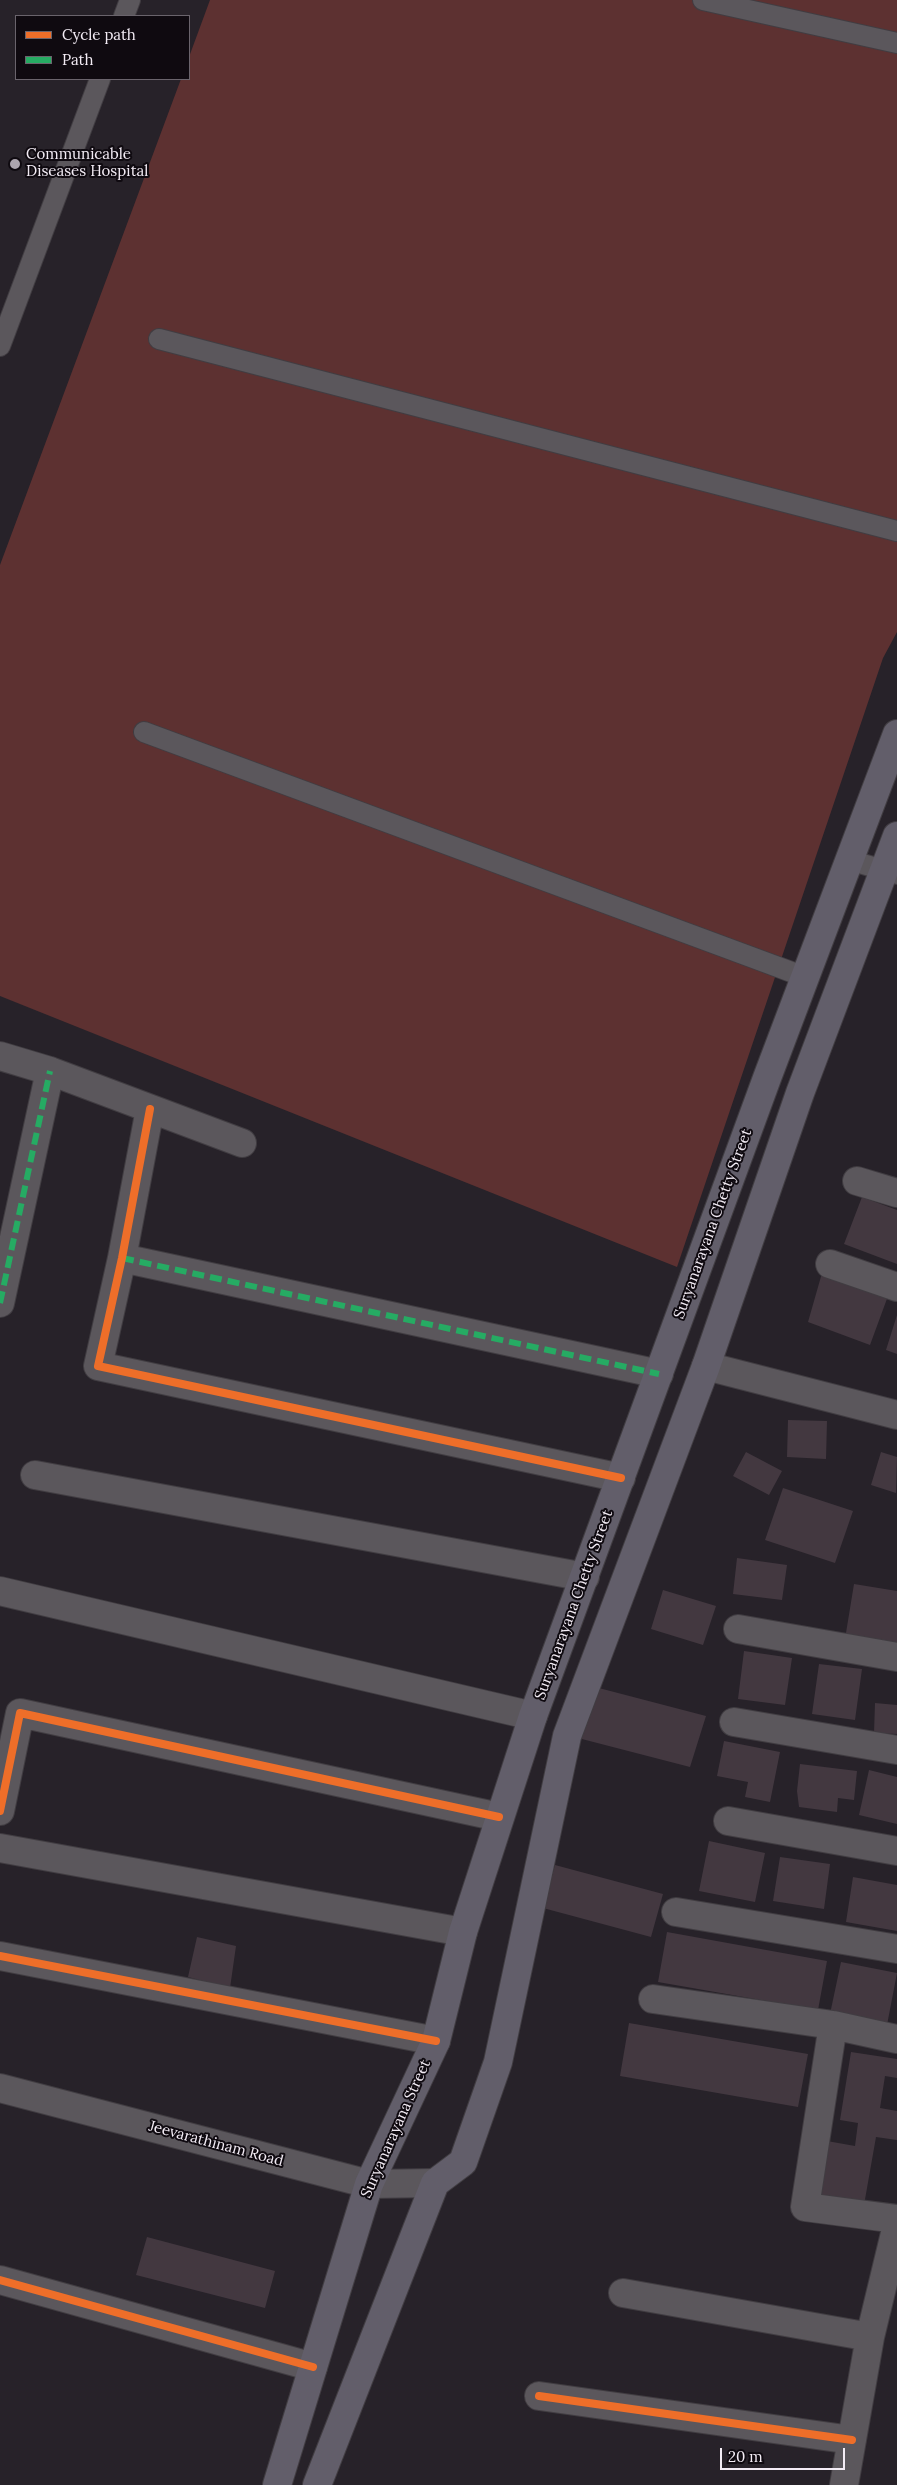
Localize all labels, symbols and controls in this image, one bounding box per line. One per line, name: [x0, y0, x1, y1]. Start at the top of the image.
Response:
legend: [15, 15, 190, 80]
text: Cycle path: [62, 25, 136, 44]
text: Path: [62, 50, 93, 69]
place label: Communicable Diseases Hospital: [26, 146, 148, 181]
marker: Communicable Diseases Hospital: [8, 157, 22, 171]
street label: Suryanarayana Chetty Street: [670, 1127, 756, 1321]
street label: Suryanarayana Chetty Street: [531, 1508, 617, 1702]
street label: Suryanarayana Street: [357, 2057, 435, 2201]
street label: Jeevarathinam Road: [147, 2117, 285, 2171]
scale bar: [722, 2438, 847, 2470]
text: 20 m: [728, 2447, 763, 2466]

